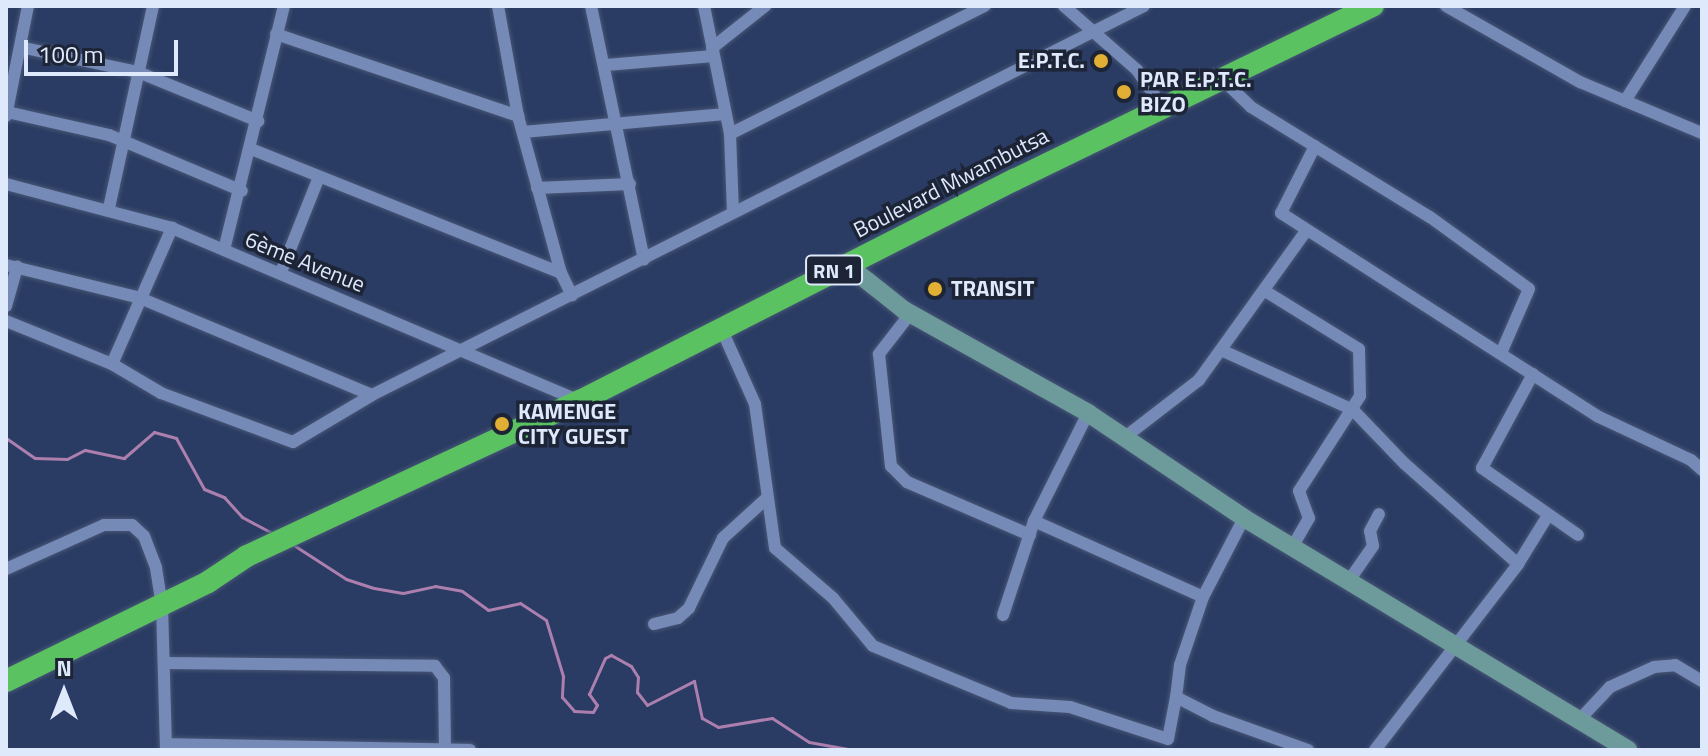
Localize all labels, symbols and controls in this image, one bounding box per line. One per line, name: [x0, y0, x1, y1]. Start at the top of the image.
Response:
scale bar: [28, 24, 182, 74]
text: 100 m: [38, 36, 104, 72]
place label: E.P.T.C.: [1018, 48, 1085, 74]
marker: E.P.T.C.: [1092, 52, 1110, 70]
place label: PAR E.P.T.C. BIZO: [1140, 66, 1252, 118]
marker: PAR E.P.T.C. BIZO: [1115, 83, 1133, 101]
street label: Boulevard Mwambutsa: [849, 122, 1053, 244]
street label: 6ème Avenue: [241, 226, 369, 298]
road number: RN 1: [804, 254, 864, 286]
place label: TRANSIT: [951, 276, 1034, 302]
marker: TRANSIT: [926, 280, 944, 298]
place label: KAMENGE CITY GUEST: [518, 398, 628, 450]
marker: KAMENGE CITY GUEST: [493, 415, 511, 433]
text: N: [56, 651, 72, 685]
north arrow: [24, 652, 104, 732]

